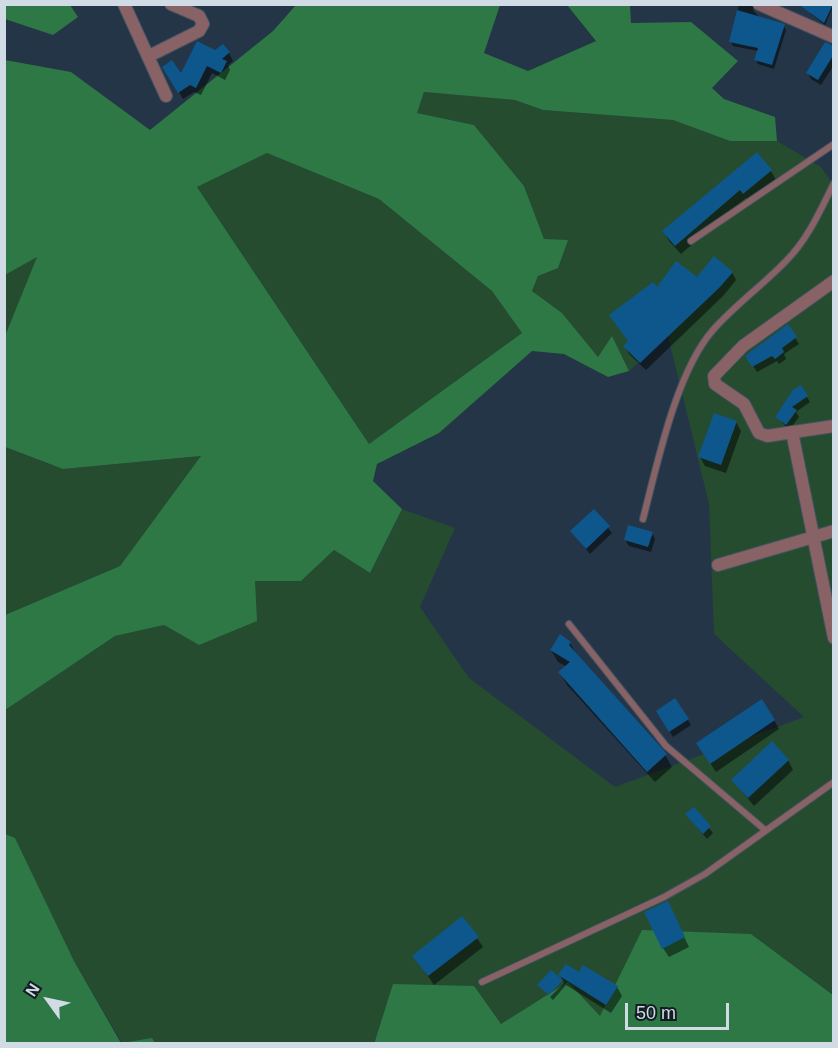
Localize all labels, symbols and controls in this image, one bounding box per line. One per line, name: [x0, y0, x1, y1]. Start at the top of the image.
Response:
north arrow: [18, 970, 78, 1030]
text: N: [22, 980, 43, 999]
scale bar: [628, 991, 732, 1029]
text: 50 m: [636, 1003, 676, 1023]

